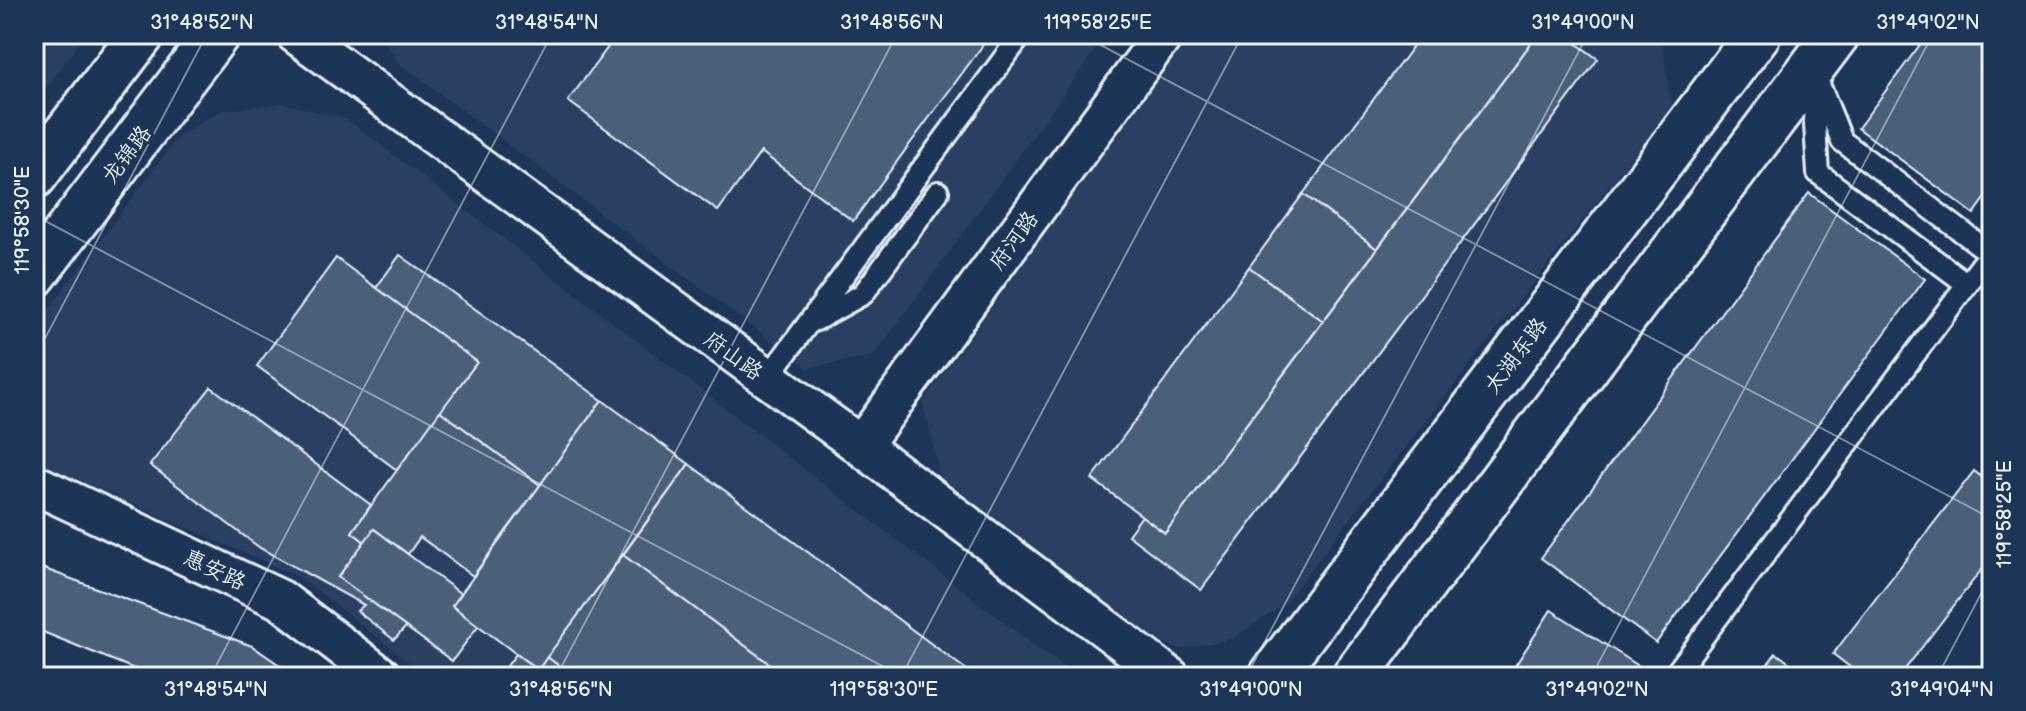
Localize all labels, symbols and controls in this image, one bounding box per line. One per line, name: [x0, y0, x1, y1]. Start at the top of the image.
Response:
text: 31°48'52"N: [150, 11, 254, 35]
text: 31°48'54"N: [495, 11, 599, 35]
text: 31°48'56"N: [840, 11, 944, 35]
text: 119°58'25"E: [1044, 11, 1152, 35]
text: 31°49'00"N: [1531, 11, 1635, 35]
text: 31°49'02"N: [1876, 11, 1980, 35]
street label: 龙锦路: [97, 120, 158, 189]
text: 119°58'30"E: [11, 166, 35, 274]
street label: 府河路: [984, 206, 1045, 276]
street label: 太湖东路: [1479, 313, 1553, 399]
street label: 府山路: [698, 326, 768, 387]
text: 119°58'25"E: [1993, 460, 2017, 568]
street label: 惠安路: [179, 544, 250, 597]
text: 31°48'54"N: [164, 678, 268, 702]
text: 31°48'56"N: [509, 678, 613, 702]
text: 119°58'30"E: [830, 678, 938, 702]
text: 31°49'00"N: [1199, 678, 1303, 702]
text: 31°49'02"N: [1545, 678, 1649, 702]
text: 31°49'04"N: [1890, 678, 1994, 702]

